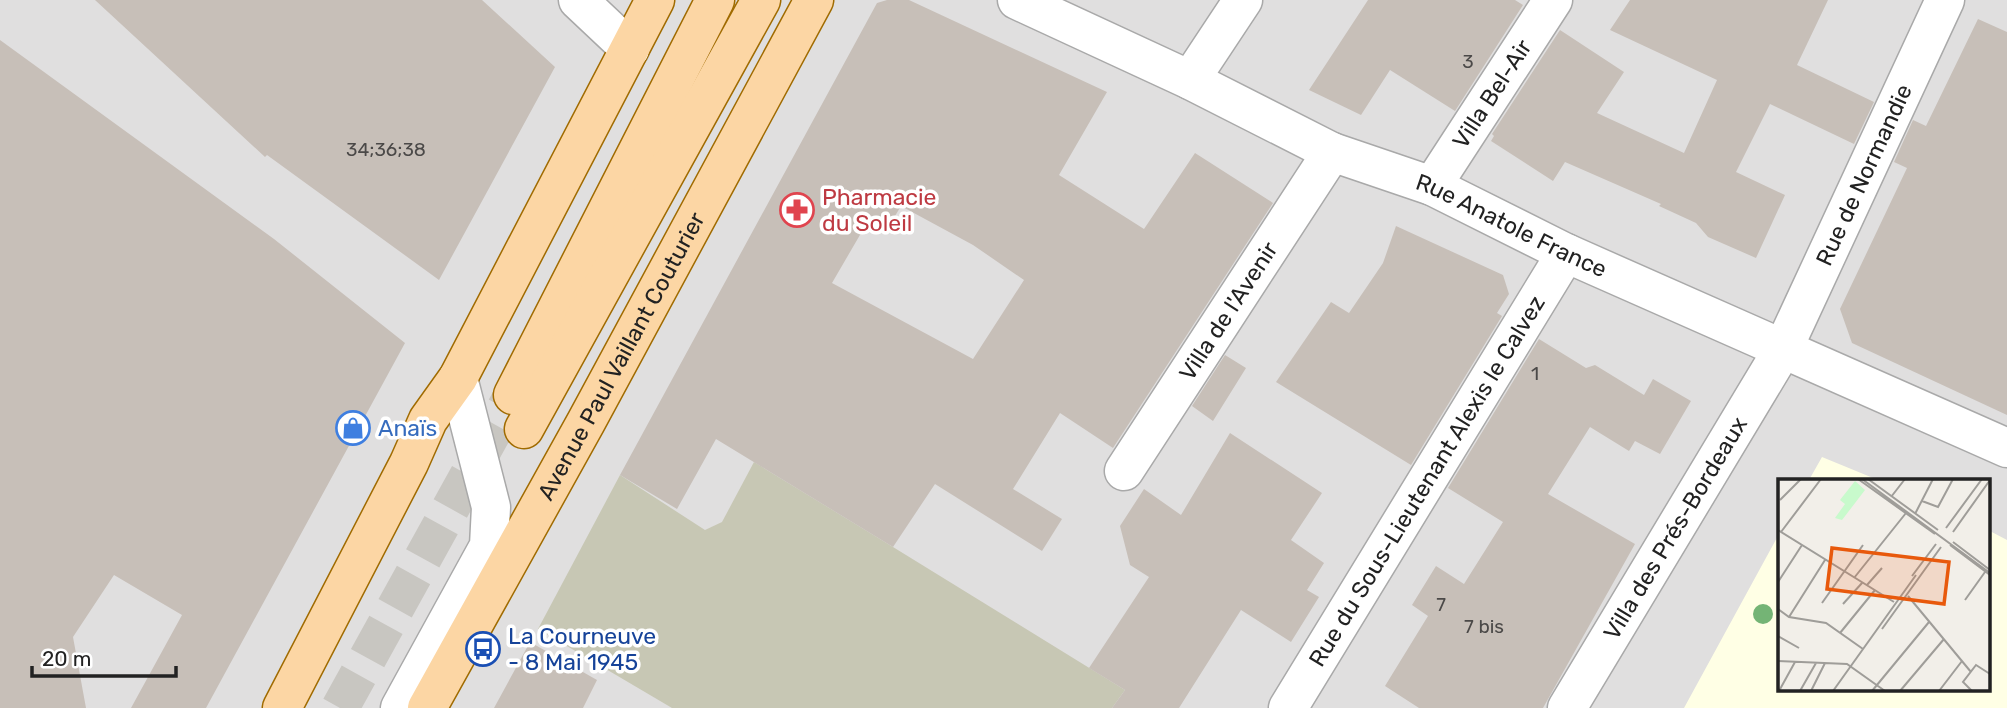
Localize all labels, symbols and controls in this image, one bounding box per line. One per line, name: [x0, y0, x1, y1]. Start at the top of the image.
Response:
street label: Villa Bel-Air: [1446, 34, 1538, 154]
house number: 3: [1462, 50, 1474, 73]
street label: Rue de Normandie: [1810, 80, 1918, 270]
house number: 34;36;38: [346, 138, 426, 161]
street label: Rue Anatole France: [1412, 168, 1611, 283]
place label: Pharmacie du Soleil: [822, 183, 937, 237]
pharmacy icon: Pharmacie du Soleil: [778, 191, 816, 229]
street label: Avenue Paul Vaillant Couturier: [531, 207, 711, 505]
street label: Villa de l'Avenir: [1173, 236, 1284, 385]
street label: Rue du Sous-Lieutenant Alexis le Calvez: [1303, 290, 1551, 672]
house number: 1: [1531, 362, 1539, 385]
shop icon: Anaïs: [334, 409, 372, 447]
street label: Villa des Prés-Bordeaux: [1597, 411, 1753, 645]
place label: Anaïs: [378, 414, 437, 442]
inset map: [1778, 479, 1990, 690]
house number: 7: [1436, 593, 1446, 616]
house number: 7 bis: [1464, 615, 1504, 638]
place label: La Courneuve - 8 Mai 1945: [508, 622, 656, 676]
bus stop icon: La Courneuve - 8 Mai 1945: [464, 630, 502, 668]
scale bar: [32, 634, 175, 678]
text: 20 m: [42, 646, 91, 671]

